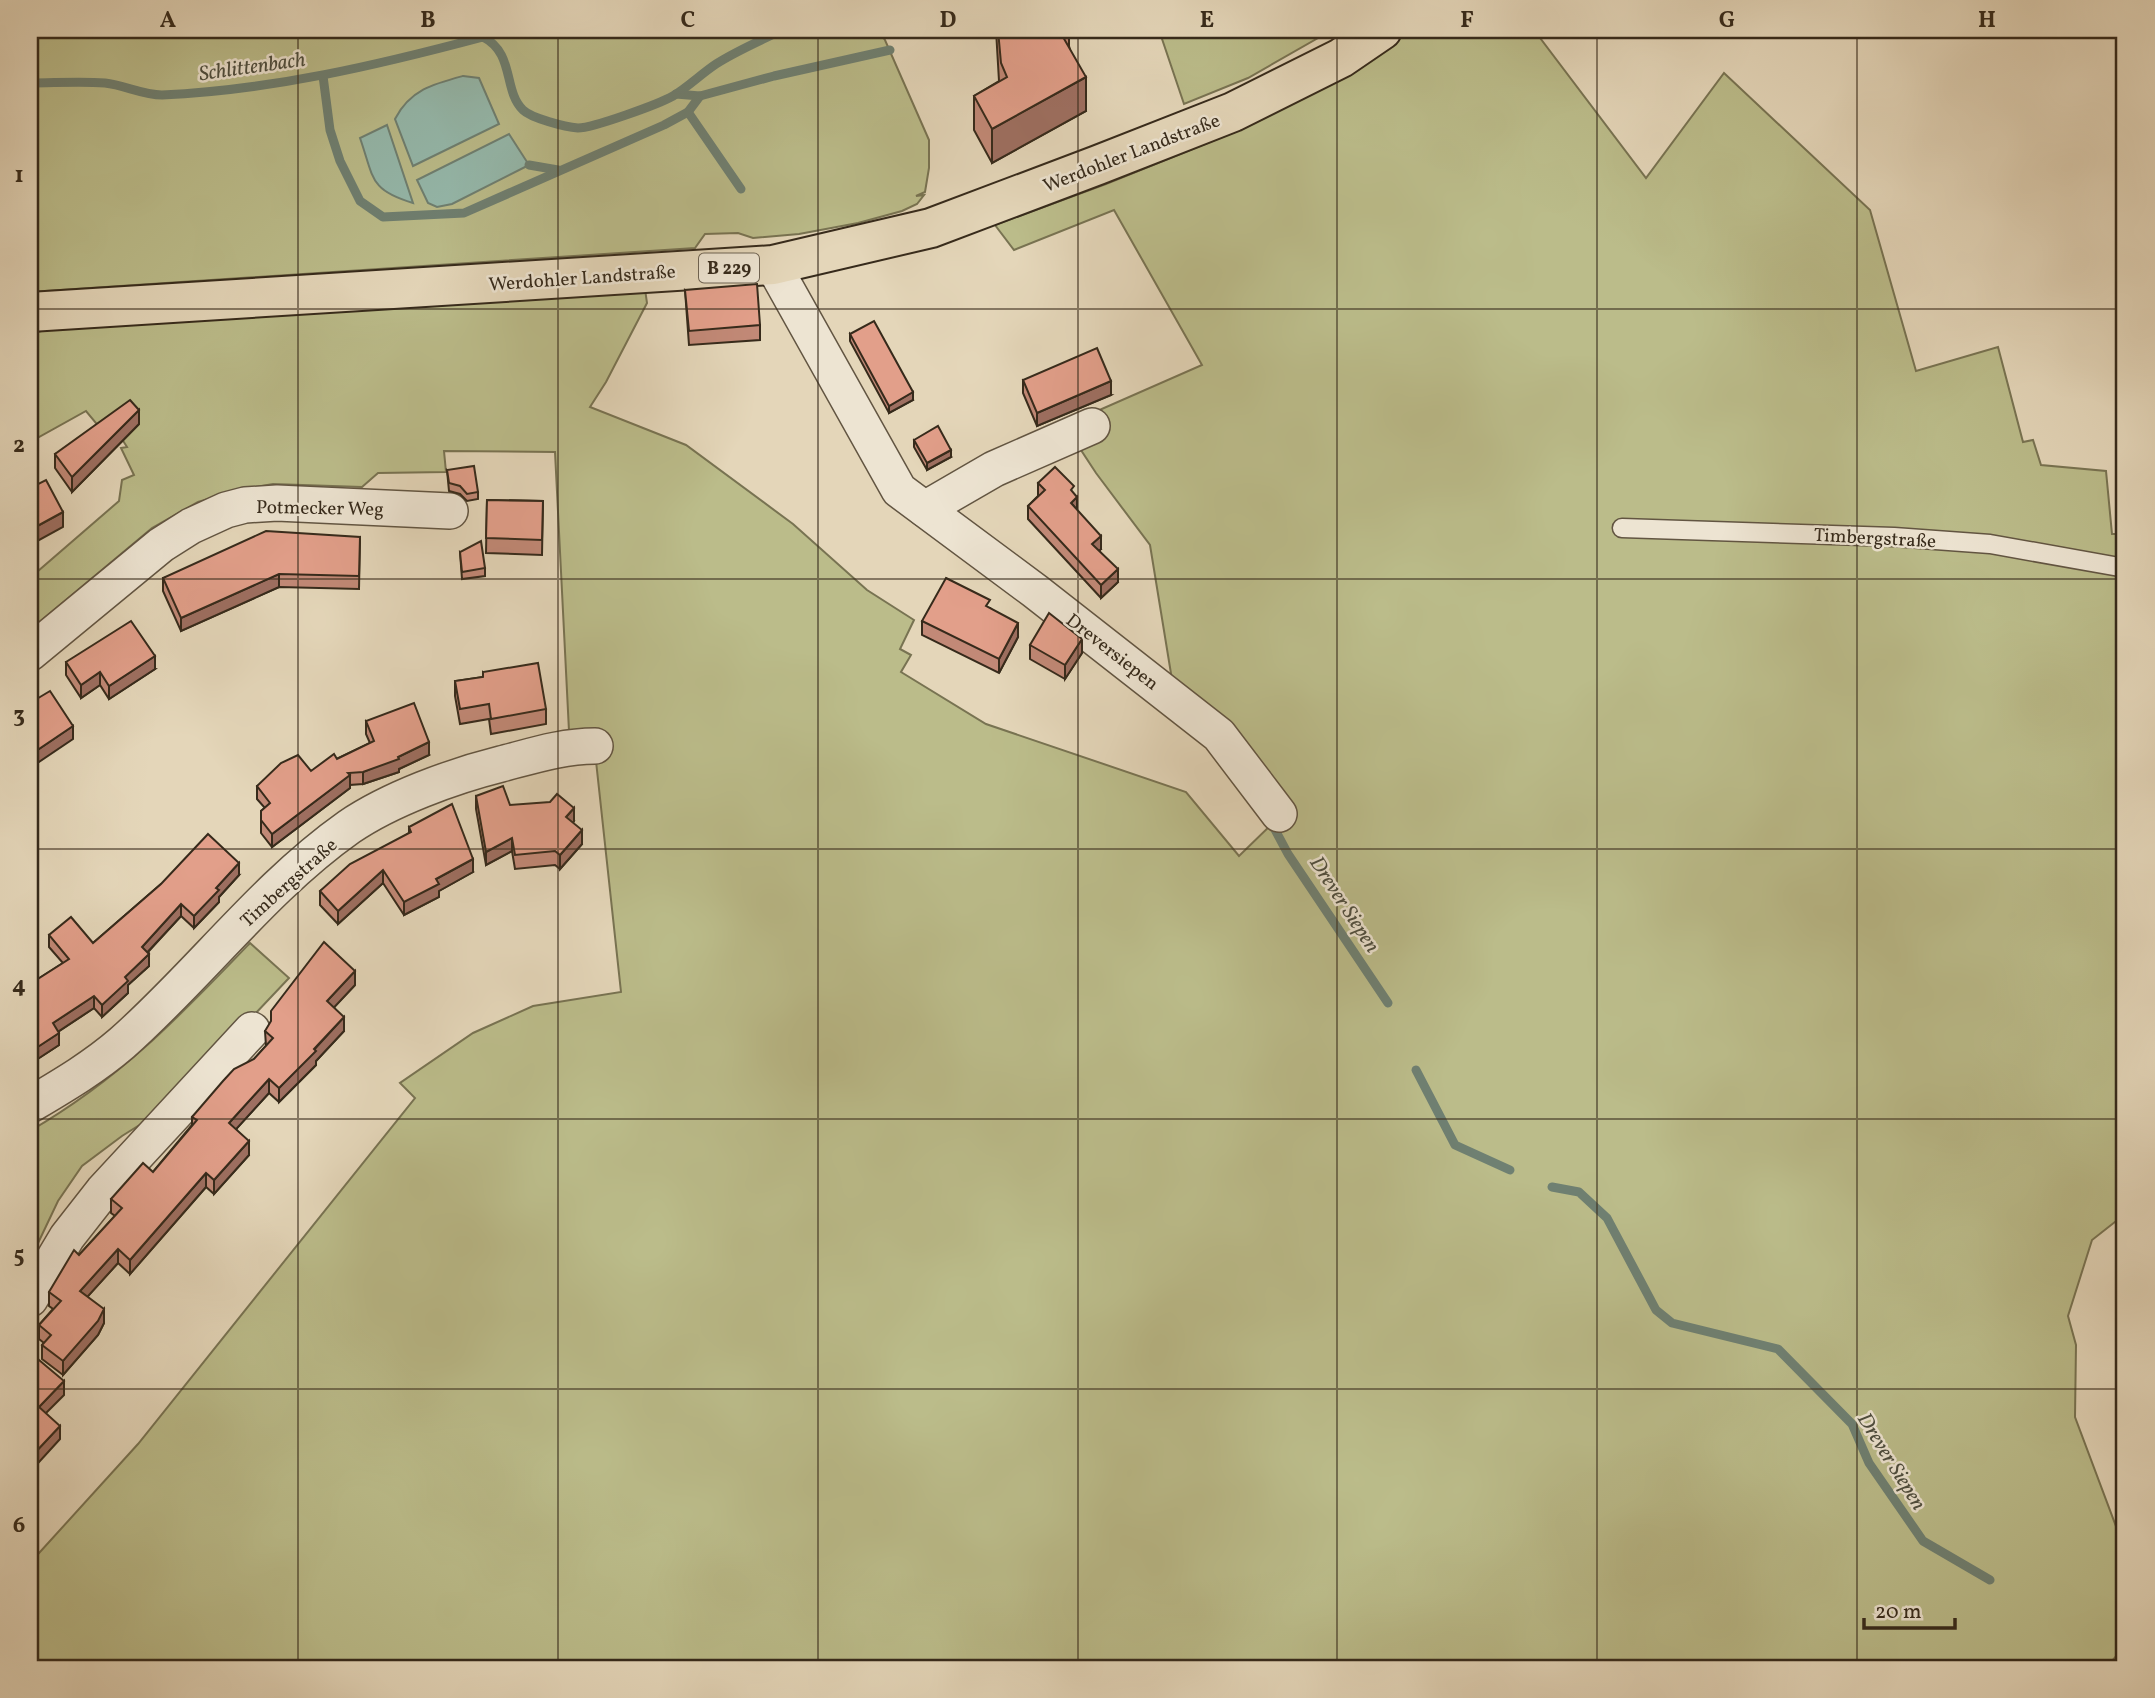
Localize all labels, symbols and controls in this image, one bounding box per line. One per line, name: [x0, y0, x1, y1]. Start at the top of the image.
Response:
text: A: [160, 5, 176, 37]
text: B: [420, 5, 436, 37]
text: C: [681, 5, 695, 37]
text: D: [940, 5, 957, 37]
text: E: [1200, 5, 1214, 37]
text: F: [1460, 5, 1474, 37]
text: G: [1719, 5, 1735, 37]
text: H: [1978, 5, 1996, 37]
water label: Schlittenbach: [197, 46, 307, 89]
street label: Werdohler Landstraße: [1039, 108, 1224, 200]
text: 1: [14, 160, 24, 192]
road number: B 229: [699, 254, 759, 282]
street label: Werdohler Landstraße: [488, 259, 677, 299]
text: 2: [13, 430, 25, 462]
street label: Potmecker Weg: [256, 495, 384, 523]
street label: Timbergstraße: [1813, 523, 1937, 555]
street label: Dreversiepen: [1060, 608, 1164, 697]
text: 3: [13, 700, 25, 732]
street label: Timbergstraße: [235, 833, 344, 934]
water label: Drever Siepen: [1302, 851, 1386, 959]
text: 4: [12, 970, 26, 1002]
text: 5: [13, 1240, 25, 1272]
water label: Drever Siepen: [1849, 1407, 1932, 1516]
text: 6: [13, 1510, 25, 1542]
scale bar: [1864, 1586, 1955, 1630]
text: 20 m: [1875, 1598, 1921, 1627]

